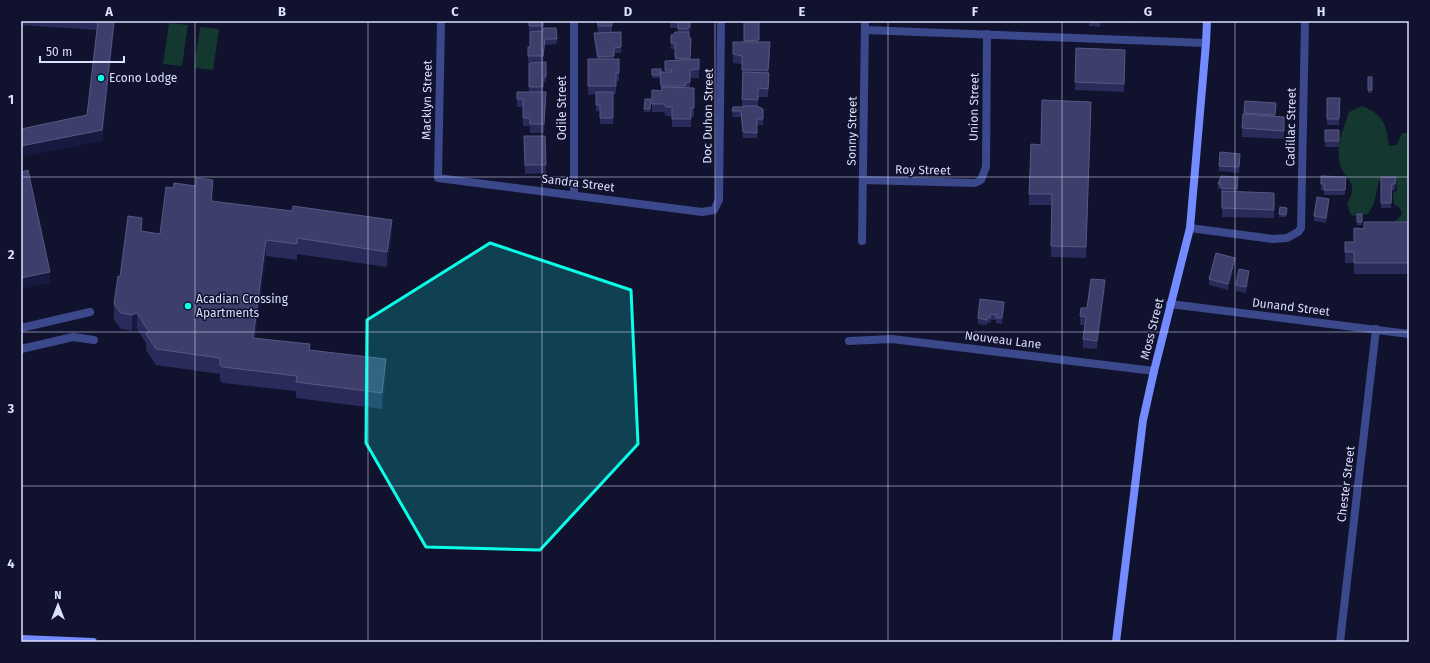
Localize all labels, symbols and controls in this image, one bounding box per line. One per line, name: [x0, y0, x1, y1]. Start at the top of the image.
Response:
text: A: [104, 4, 113, 19]
text: B: [278, 4, 286, 19]
text: C: [451, 4, 459, 19]
text: D: [624, 4, 633, 19]
text: E: [799, 4, 806, 19]
text: F: [972, 4, 979, 19]
text: G: [1144, 4, 1152, 19]
text: H: [1317, 4, 1325, 19]
scale bar: [40, 38, 124, 64]
text: 50 m: [46, 45, 72, 59]
street label: Macklyn Street: [419, 59, 435, 140]
street label: Doc Duhon Street: [700, 68, 716, 164]
place label: Econo Lodge: [109, 71, 177, 85]
street label: Union Street: [966, 72, 982, 141]
marker: Econo Lodge: [96, 73, 106, 83]
street label: Odile Street: [555, 75, 569, 140]
street label: Cadillac Street: [1283, 87, 1299, 166]
text: 1: [8, 92, 14, 107]
street label: Sonny Street: [844, 96, 860, 166]
street label: Roy Street: [895, 163, 952, 177]
street label: Sandra Street: [541, 172, 616, 195]
text: 2: [8, 247, 15, 262]
place label: Acadian Crossing Apartments: [196, 292, 289, 320]
street label: Dunand Street: [1251, 295, 1331, 319]
street label: Moss Street: [1138, 296, 1167, 361]
marker: Acadian Crossing Apartments: [183, 301, 193, 311]
street label: Nouveau Lane: [964, 328, 1042, 352]
text: 3: [7, 401, 15, 416]
street label: Chester Street: [1334, 444, 1358, 523]
text: 4: [7, 556, 15, 571]
north arrow: [38, 585, 78, 625]
text: N: [54, 589, 62, 602]

